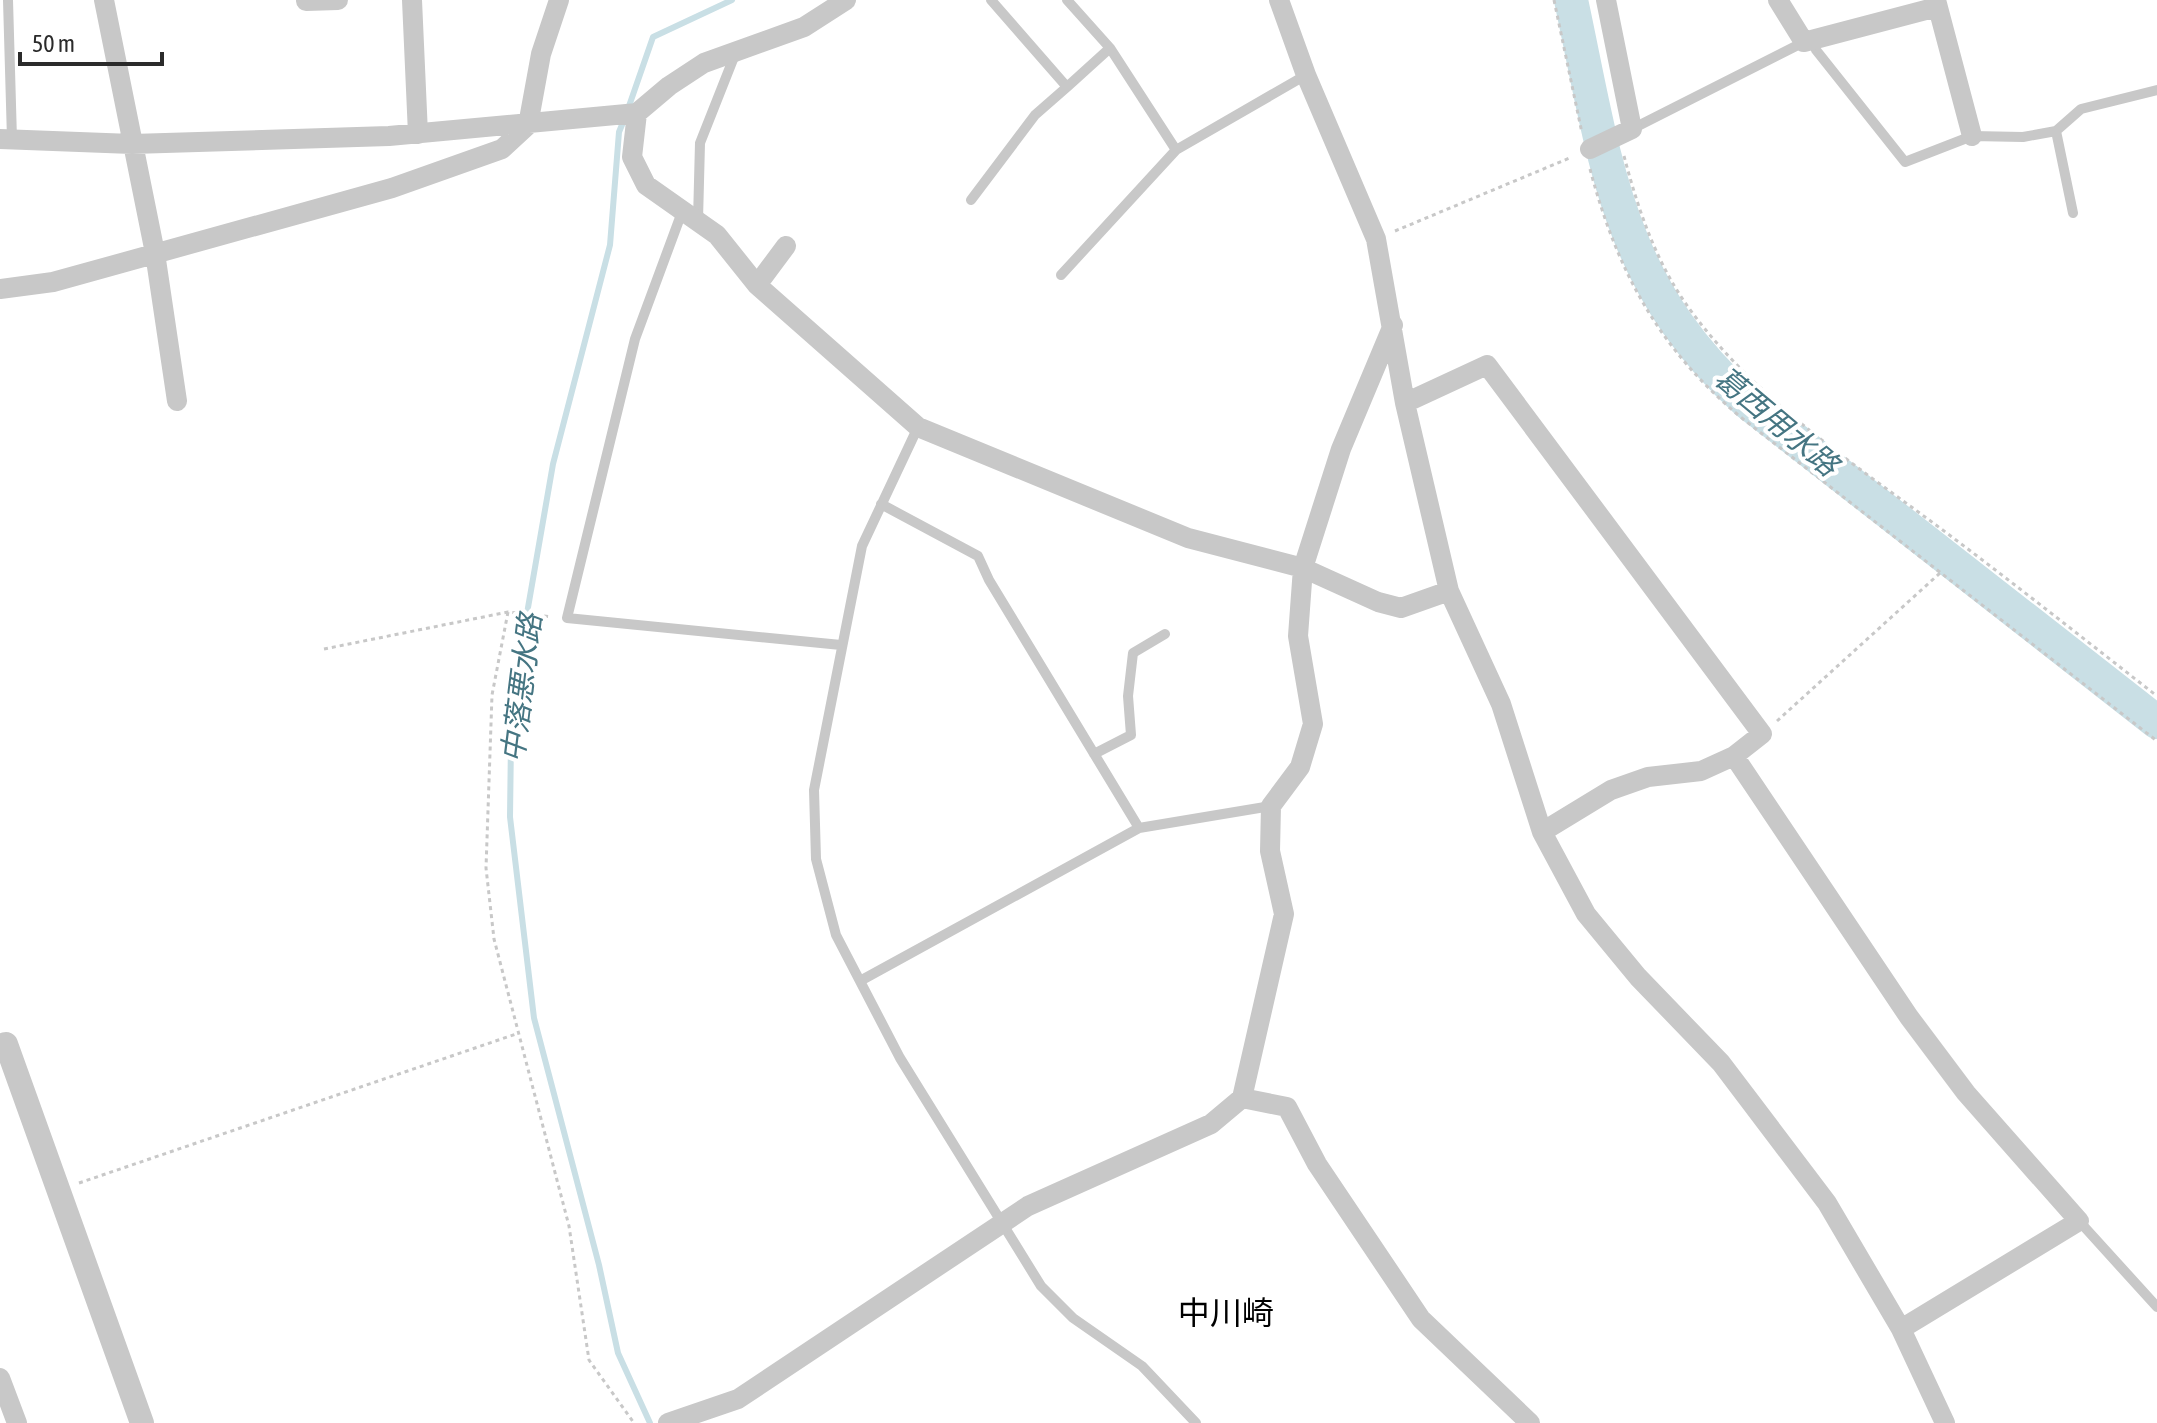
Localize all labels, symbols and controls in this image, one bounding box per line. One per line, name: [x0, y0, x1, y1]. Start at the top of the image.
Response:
scale bar: [20, 16, 162, 66]
text: 50 m: [32, 30, 75, 57]
water label: 葛西用水路: [1709, 360, 1848, 484]
water label: 中落悪水路: [495, 609, 547, 765]
district label: 中川崎: [1178, 1294, 1274, 1331]

